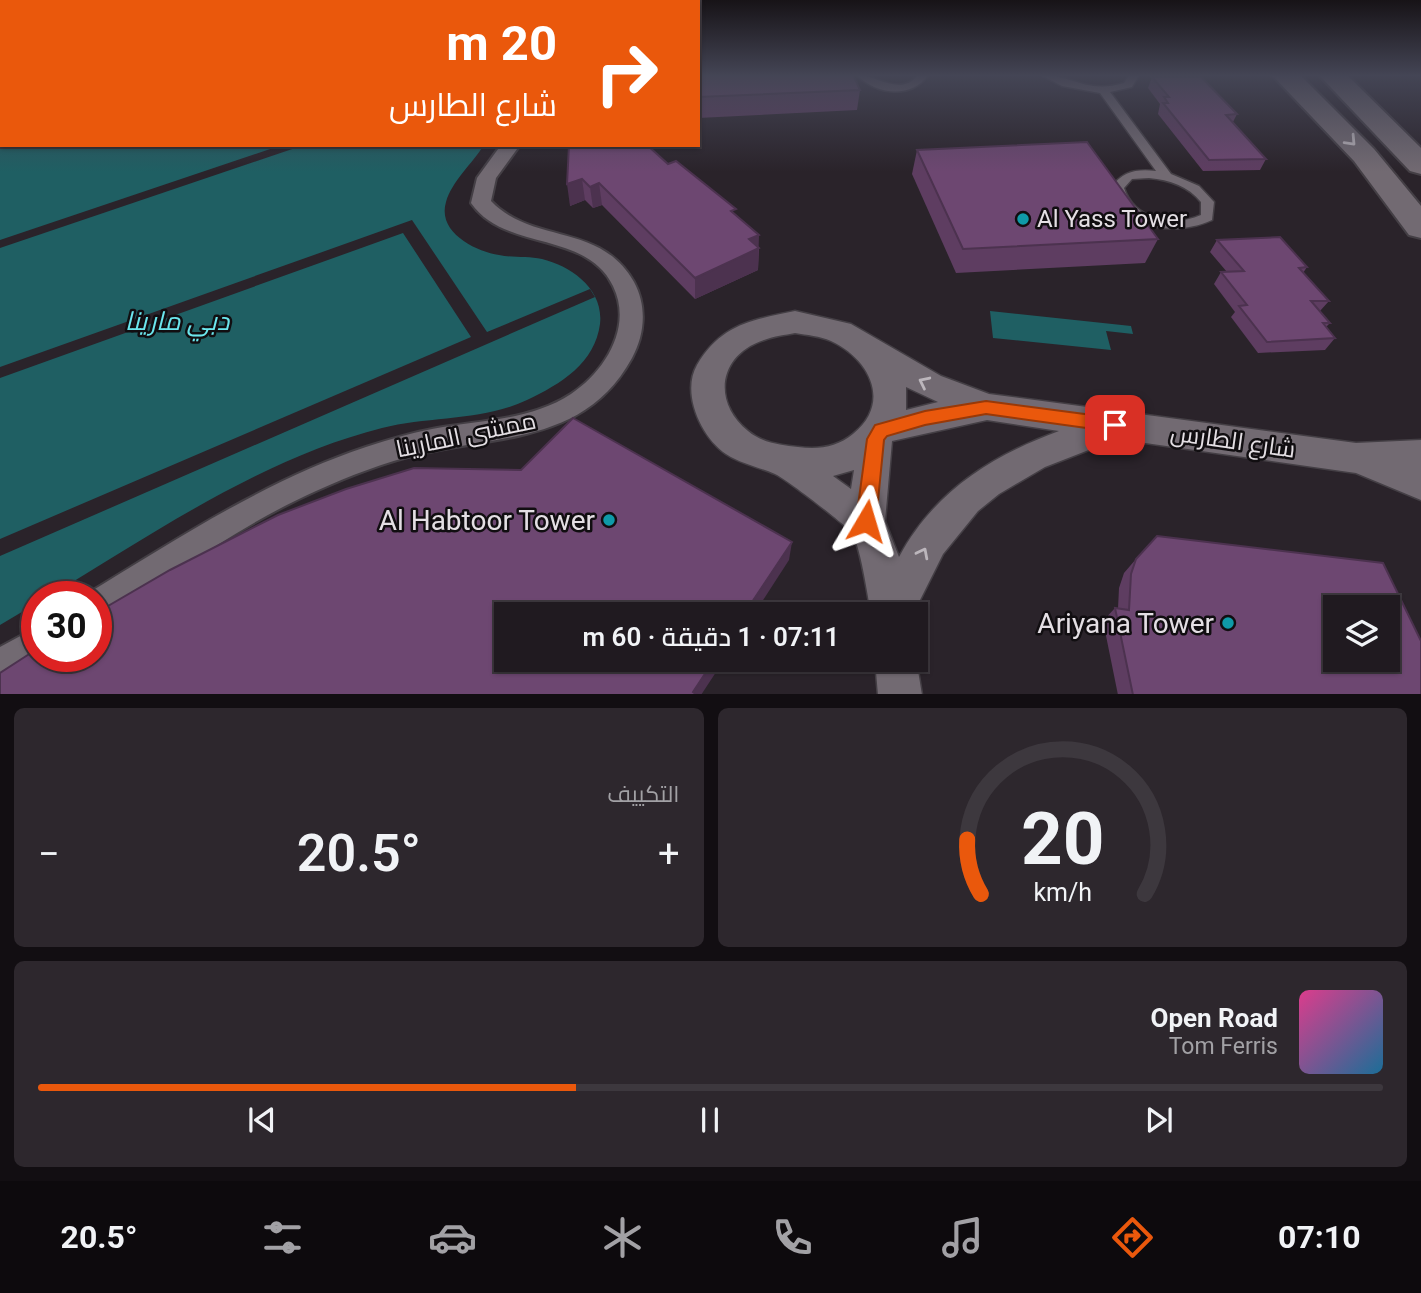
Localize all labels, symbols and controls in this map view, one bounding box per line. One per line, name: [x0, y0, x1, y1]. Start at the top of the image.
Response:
text: 20 m: [446, 15, 557, 72]
icon: right: [581, 28, 672, 119]
text: شارع الطارس: [389, 86, 557, 124]
one-way arrow: [1343, 133, 1355, 146]
place label: Al Yass Tower: [1037, 205, 1187, 233]
marker: Al Yass Tower: [1015, 211, 1031, 227]
water label: دبي مارينا: [125, 306, 231, 342]
one-way arrow: [919, 377, 931, 391]
pin: [1085, 395, 1145, 455]
icon: arrive: [1096, 406, 1134, 444]
street label: ممشى المارينا: [394, 407, 538, 463]
street label: شارع الطارس: [1168, 418, 1297, 466]
position arrow: [829, 484, 903, 558]
place label: Al Habtoor Tower: [379, 504, 596, 537]
marker: Al Habtoor Tower: [601, 512, 617, 528]
one-way arrow: [915, 548, 928, 560]
speed limit sign: 30: [21, 581, 112, 672]
map controls: [1323, 595, 1400, 672]
button: layers: [1323, 595, 1400, 672]
place label: Ariyana Tower: [1037, 607, 1214, 640]
marker: Ariyana Tower: [1220, 615, 1236, 631]
text: 07:11 · 1 دقيقة · 60 m: [583, 622, 839, 652]
text: التكييف: [607, 781, 680, 808]
text: 20: [1020, 796, 1104, 882]
text: 20.5°: [297, 823, 421, 884]
text: −: [38, 832, 60, 876]
text: +: [658, 832, 680, 876]
text: km/h: [1033, 877, 1092, 906]
text: Open Road: [1150, 1003, 1278, 1033]
text: Tom Ferris: [1169, 1033, 1278, 1060]
icon: previous: [243, 1101, 281, 1139]
icon: pause: [691, 1101, 729, 1139]
icon: next: [1140, 1101, 1178, 1139]
icon: filters: [258, 1213, 307, 1262]
icon: car: [428, 1213, 477, 1262]
icon: climate: [598, 1213, 647, 1262]
icon: phone: [768, 1213, 817, 1262]
icon: music: [938, 1213, 987, 1262]
icon: directions: [1108, 1213, 1157, 1262]
text: 20.5°: [61, 1218, 137, 1256]
text: 07:10: [1278, 1218, 1361, 1256]

